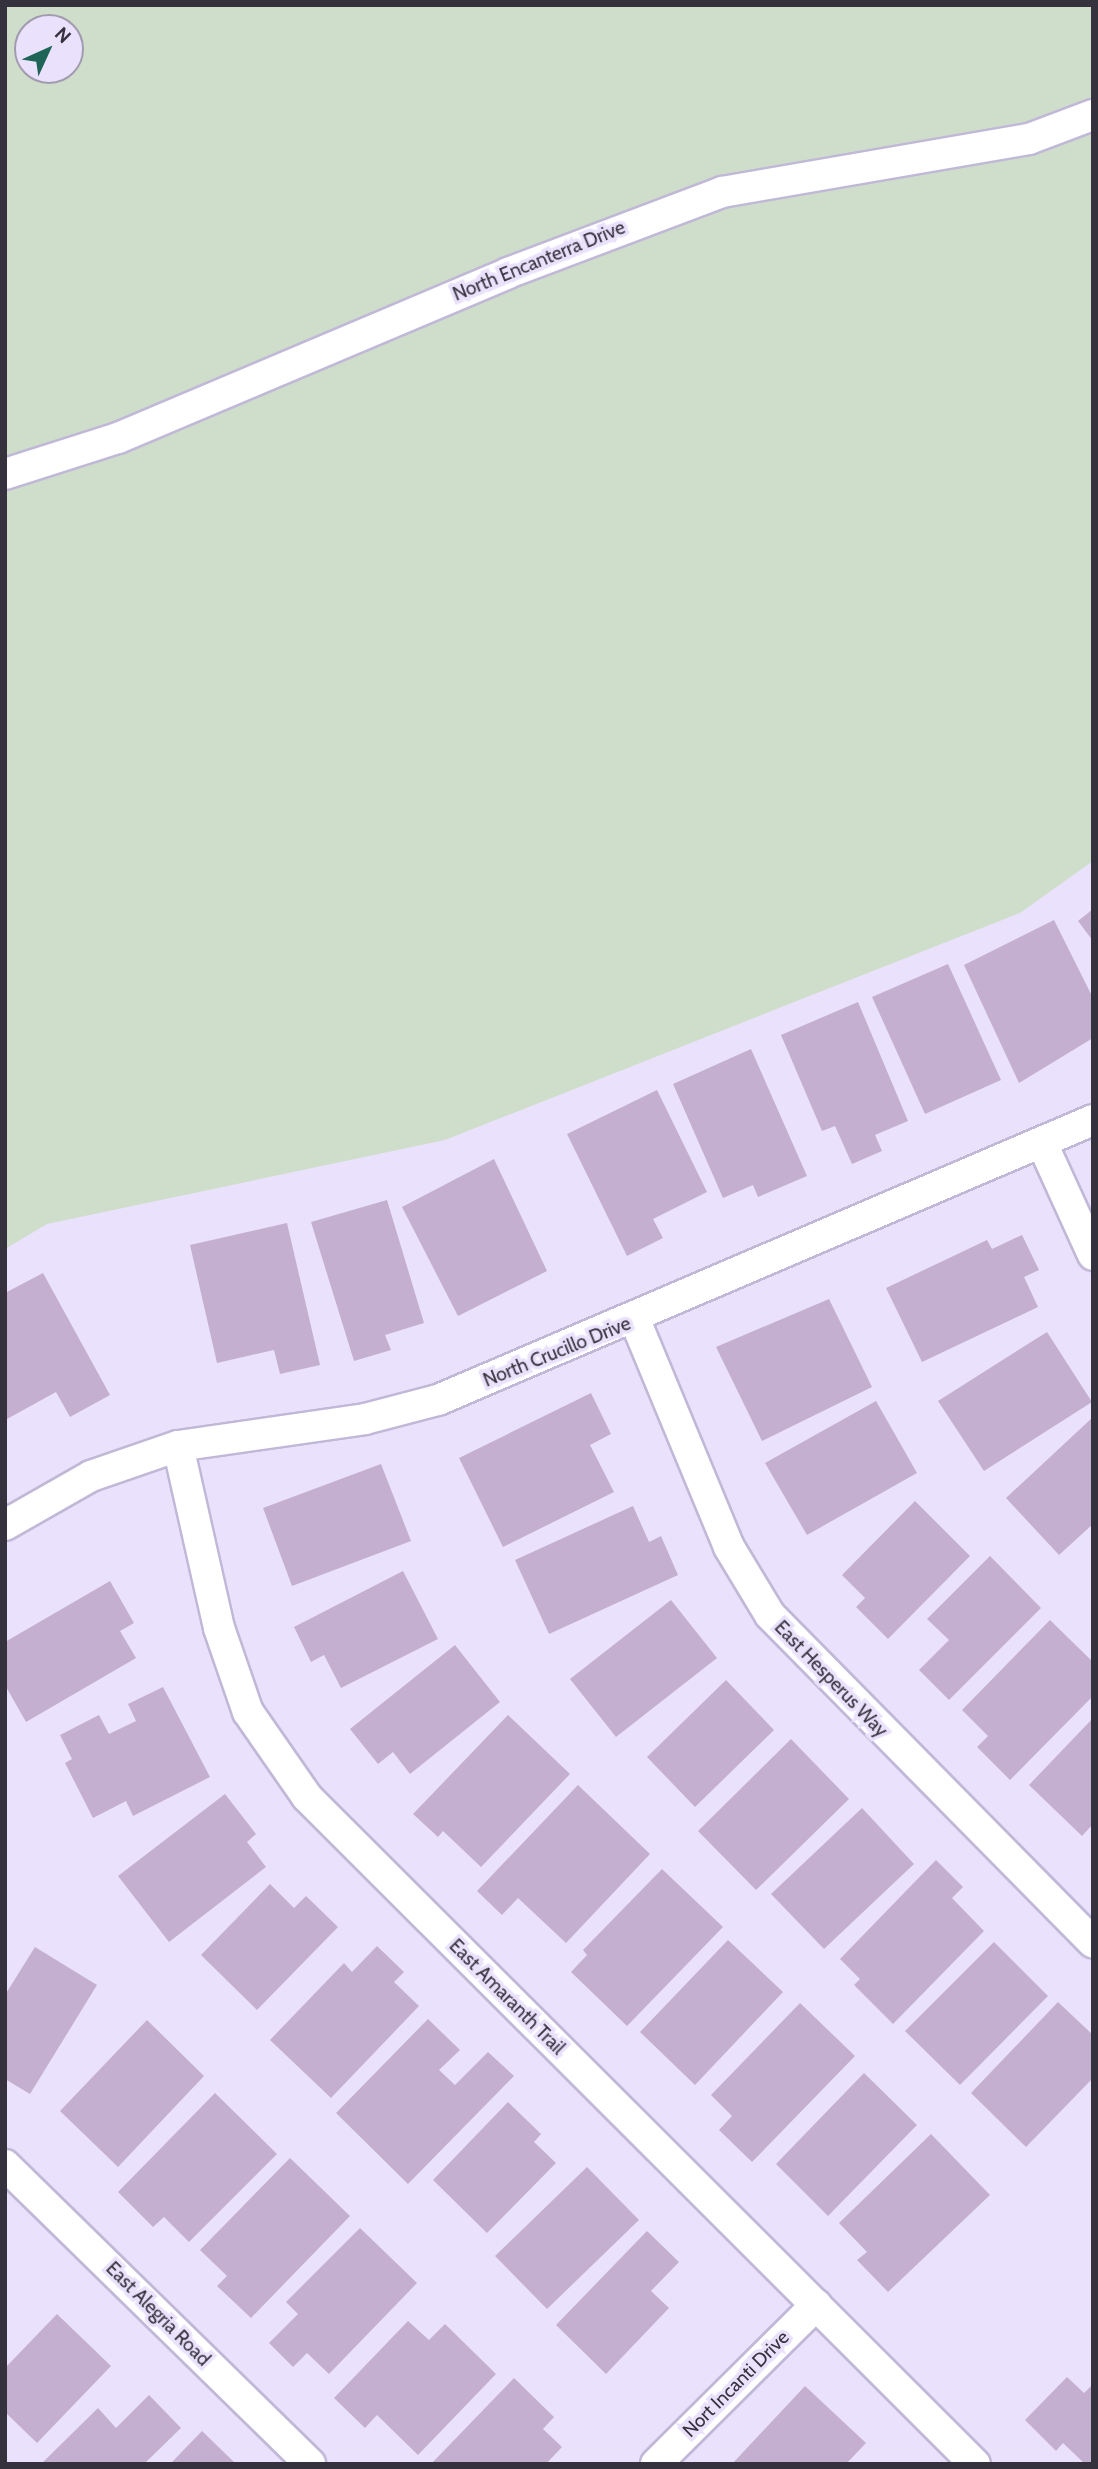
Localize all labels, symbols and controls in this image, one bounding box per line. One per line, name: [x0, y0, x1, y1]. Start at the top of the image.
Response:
north arrow: [14, 14, 84, 84]
text: N: [50, 22, 76, 48]
street label: North Encanterra Drive: [450, 216, 628, 306]
street label: North Crucillo Drive: [480, 1312, 634, 1392]
street label: East Hesperus Way: [770, 1616, 892, 1742]
street label: East Amaranth Trail: [444, 1934, 570, 2060]
street label: East Alegria Road: [101, 2257, 215, 2371]
street label: Nort Incanti Drive: [678, 2326, 794, 2442]

